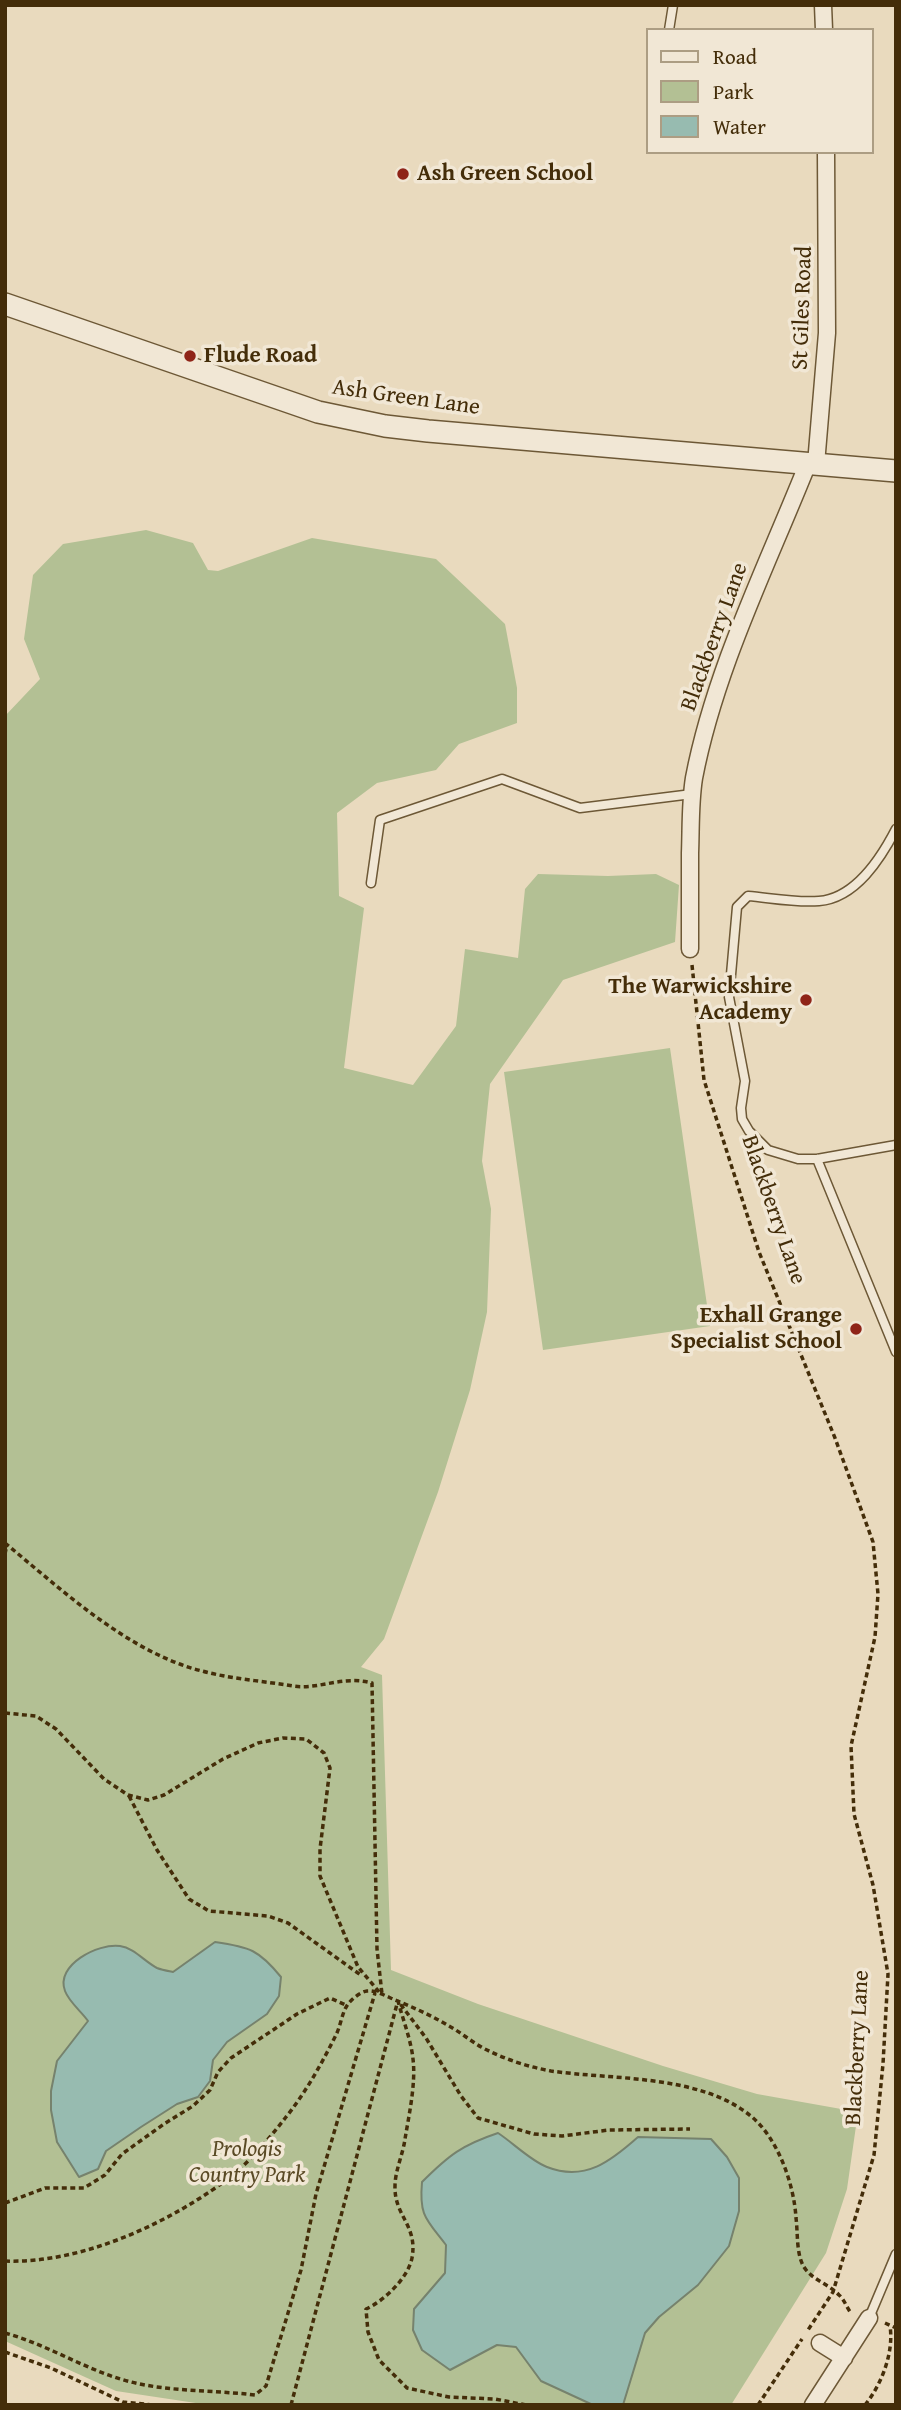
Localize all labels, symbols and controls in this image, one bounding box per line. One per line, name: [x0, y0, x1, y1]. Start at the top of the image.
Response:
legend: [646, 28, 873, 154]
text: Road: [713, 41, 757, 72]
text: Park: [713, 76, 754, 107]
text: Water: [713, 111, 766, 142]
place label: Ash Green School: [417, 160, 593, 188]
marker: Ash Green School: [395, 166, 411, 182]
street label: St Giles Road: [787, 246, 819, 370]
place label: Flude Road: [204, 342, 317, 370]
marker: Flude Road: [182, 348, 198, 364]
street label: Ash Green Lane: [330, 374, 482, 422]
street label: Blackberry Lane: [675, 559, 755, 715]
place label: The Warwickshire Academy: [608, 973, 792, 1027]
marker: The Warwickshire Academy: [798, 992, 814, 1008]
street label: Blackberry Lane: [735, 1132, 811, 1288]
place label: Exhall Grange Specialist School: [671, 1302, 842, 1356]
marker: Exhall Grange Specialist School: [848, 1321, 864, 1337]
street label: Blackberry Lane: [840, 1969, 876, 2127]
park label: Prologis Country Park: [189, 2136, 305, 2190]

